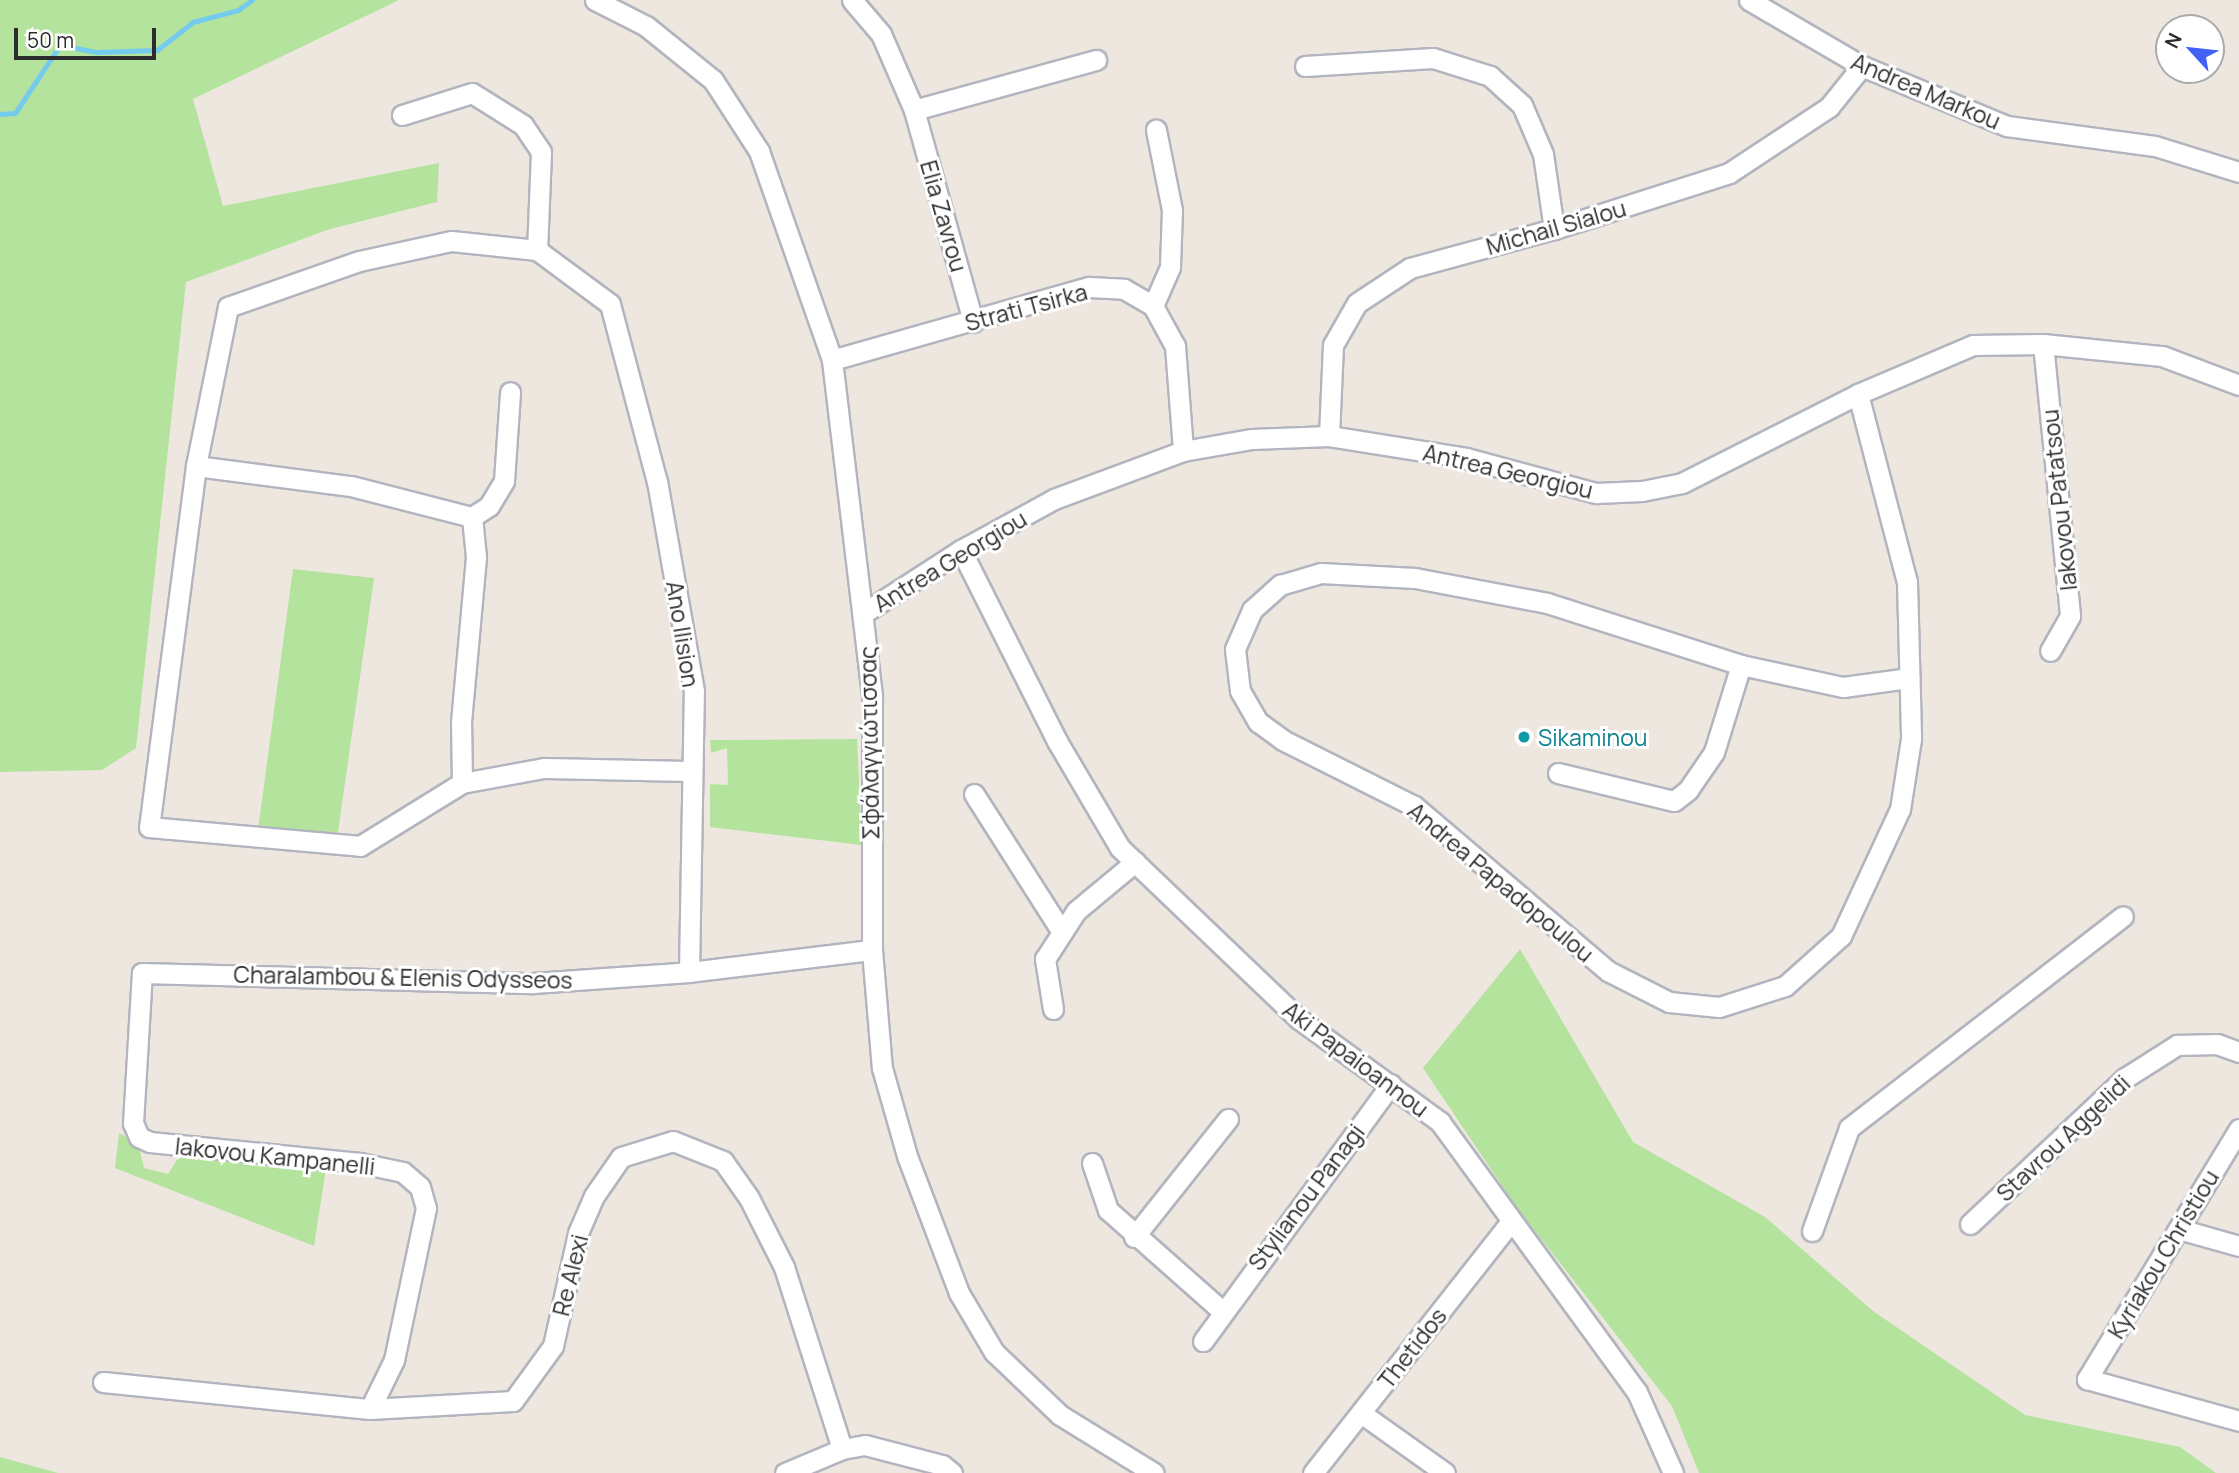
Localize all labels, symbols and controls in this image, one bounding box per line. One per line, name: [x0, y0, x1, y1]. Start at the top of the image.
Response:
scale bar: [18, 14, 159, 58]
north arrow: [2155, 14, 2225, 84]
text: 50 m: [27, 26, 74, 54]
text: N: [2158, 28, 2188, 52]
street label: Andrea Markou: [1847, 47, 2005, 135]
street label: Elia Zavrou: [915, 157, 973, 275]
street label: Michail Sialou: [1483, 194, 1629, 260]
street label: Strati Tsirka: [962, 277, 1090, 337]
street label: Iakovou Patatsou: [2036, 408, 2082, 592]
street label: Antrea Georgiou: [1420, 438, 1596, 504]
street label: Antrea Georgiou: [869, 505, 1031, 617]
street label: Ano Ilision: [661, 579, 705, 689]
street label: Σφάλαγγιώτισσας: [854, 646, 884, 840]
place label: Sikaminou: [1538, 723, 1647, 751]
marker: Sikaminou: [1516, 729, 1532, 745]
street label: Andrea Papadopoulou: [1403, 796, 1599, 968]
street label: Charalambou & Elenis Odysseos: [233, 960, 573, 994]
street label: Aki Papaioannou: [1278, 995, 1434, 1123]
street label: Stavrou Aggelidi: [1991, 1069, 2135, 1207]
street label: Stylianou Panagi: [1242, 1119, 1370, 1275]
street label: Iakovou Kampanelli: [174, 1132, 376, 1180]
street label: Kyriakou Christiou: [2102, 1165, 2224, 1343]
street label: Re Alexi: [547, 1231, 593, 1319]
street label: Thetidos: [1372, 1302, 1452, 1394]

